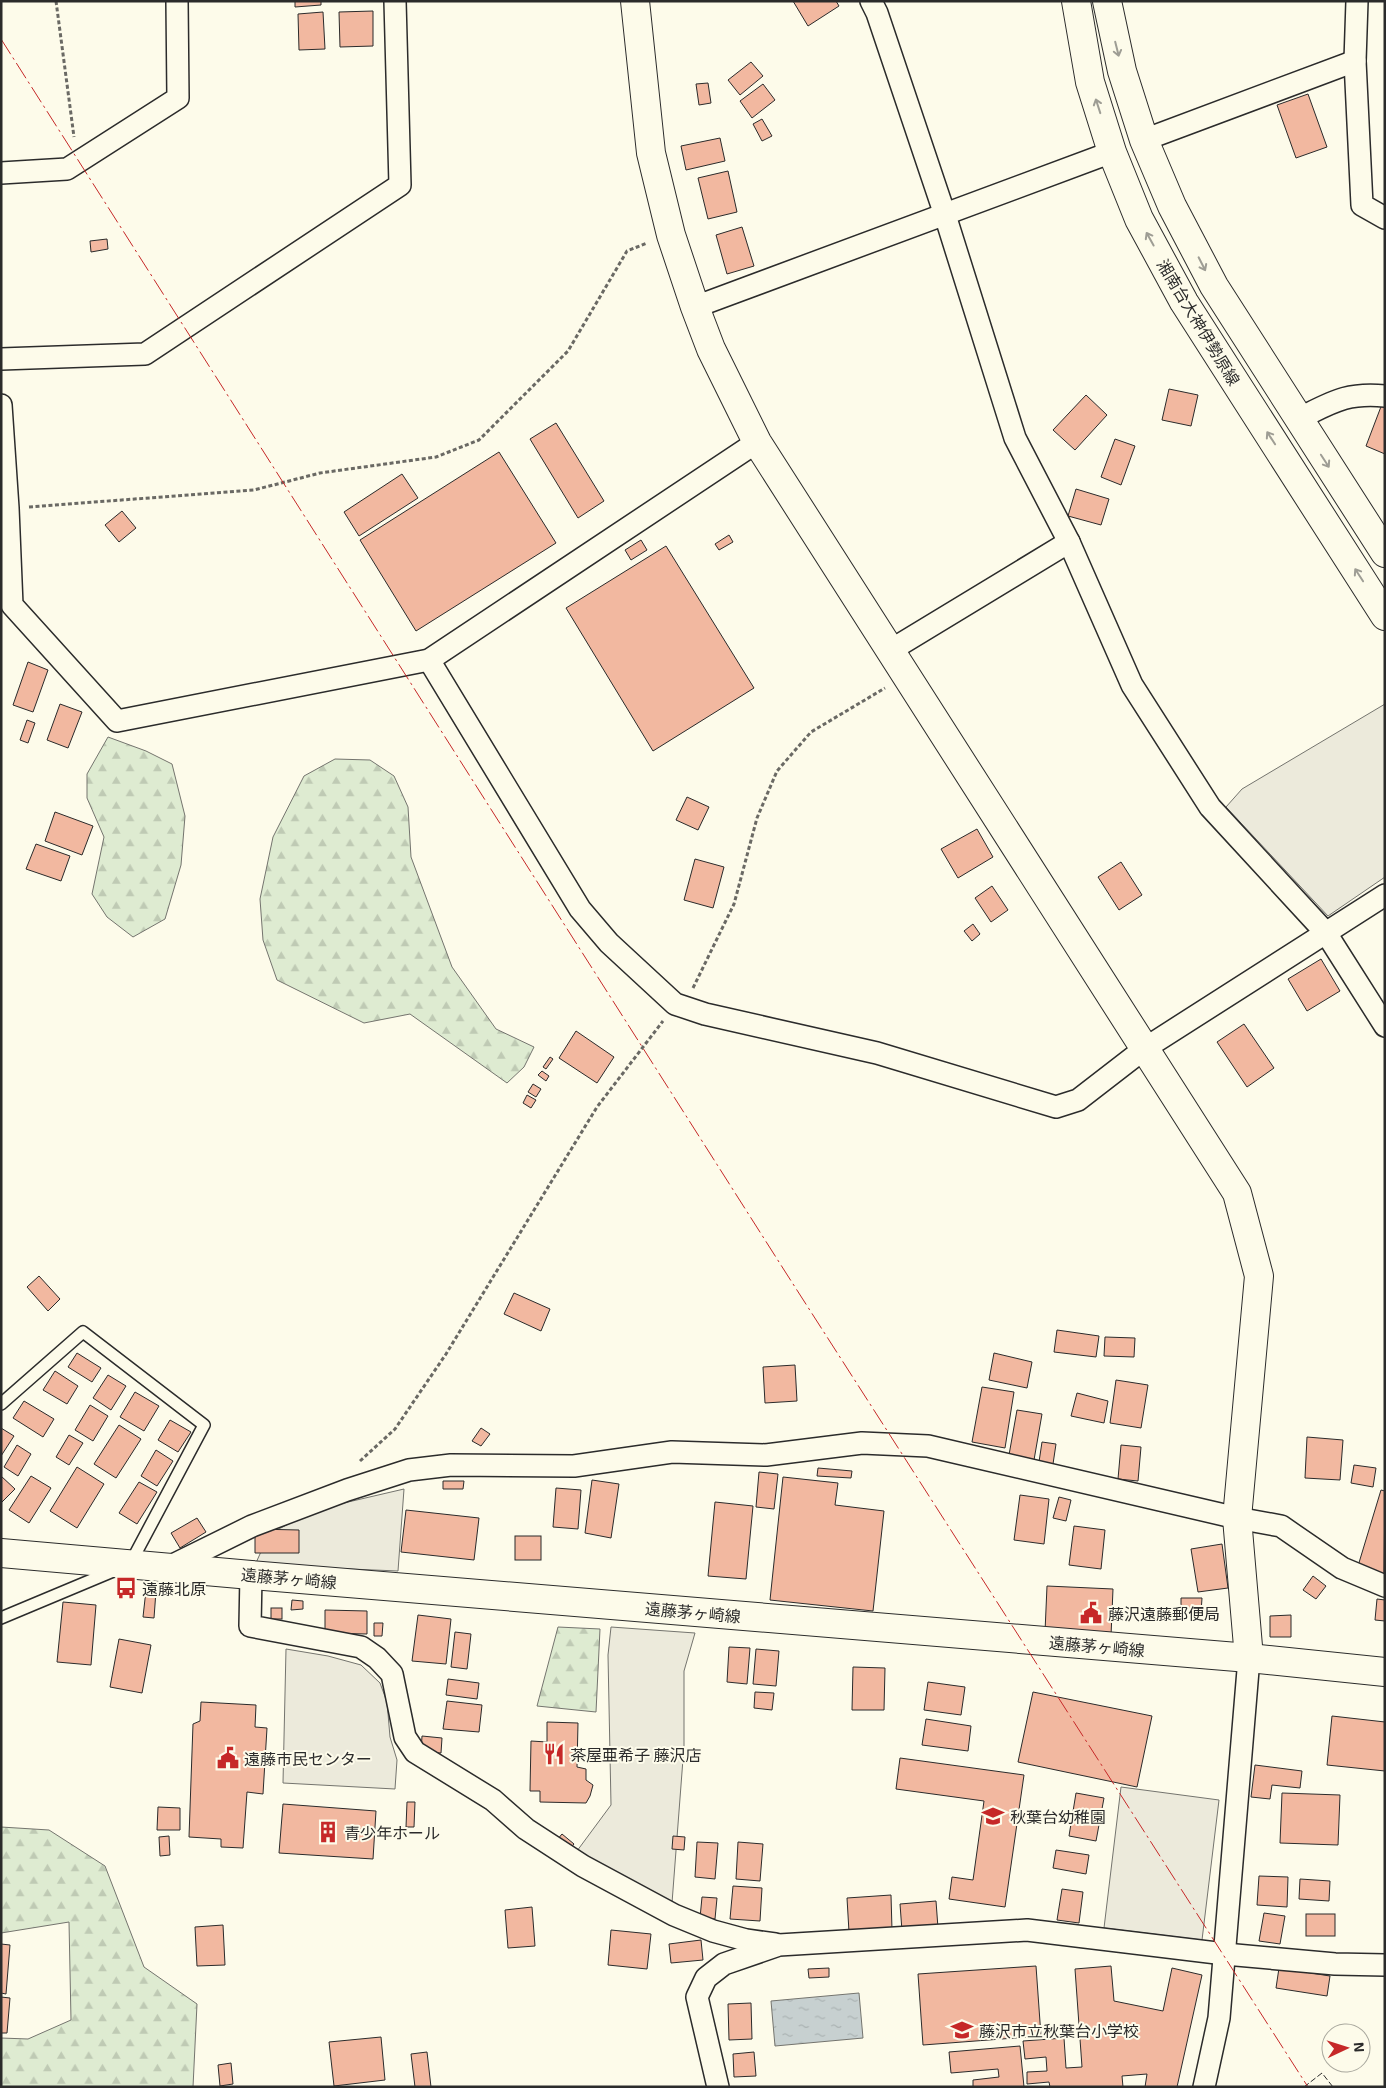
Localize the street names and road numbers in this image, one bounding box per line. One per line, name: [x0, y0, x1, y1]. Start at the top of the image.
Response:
street label: 湘南台大神伊勢原線: [1154, 255, 1244, 389]
street label: 遠藤茅ヶ崎線: [240, 1564, 338, 1592]
street label: 遠藤茅ヶ崎線: [644, 1598, 742, 1626]
street label: 遠藤茅ヶ崎線: [1048, 1632, 1146, 1660]

